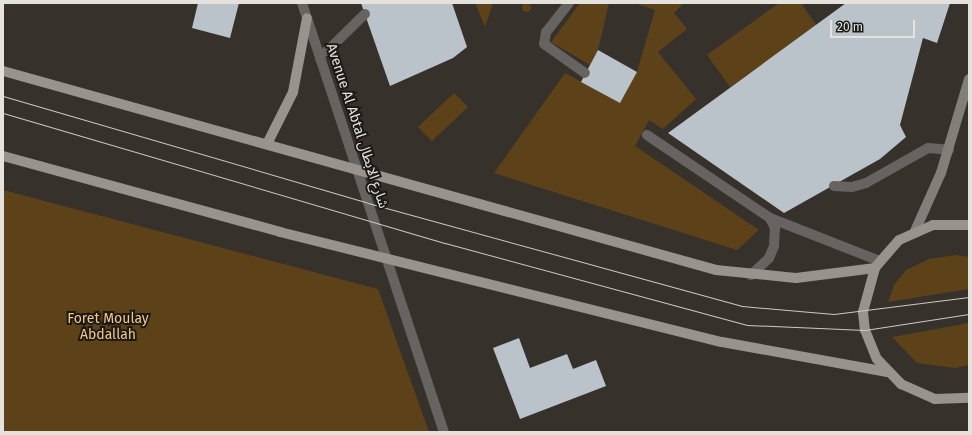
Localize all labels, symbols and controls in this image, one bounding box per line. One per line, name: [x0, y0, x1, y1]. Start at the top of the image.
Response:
scale bar: [832, 12, 917, 38]
text: 20 m: [837, 20, 863, 34]
street label: Avenue Al Abtal شارع الابطال: [322, 41, 392, 211]
park label: Foret Moulay Abdallah: [67, 311, 149, 344]

